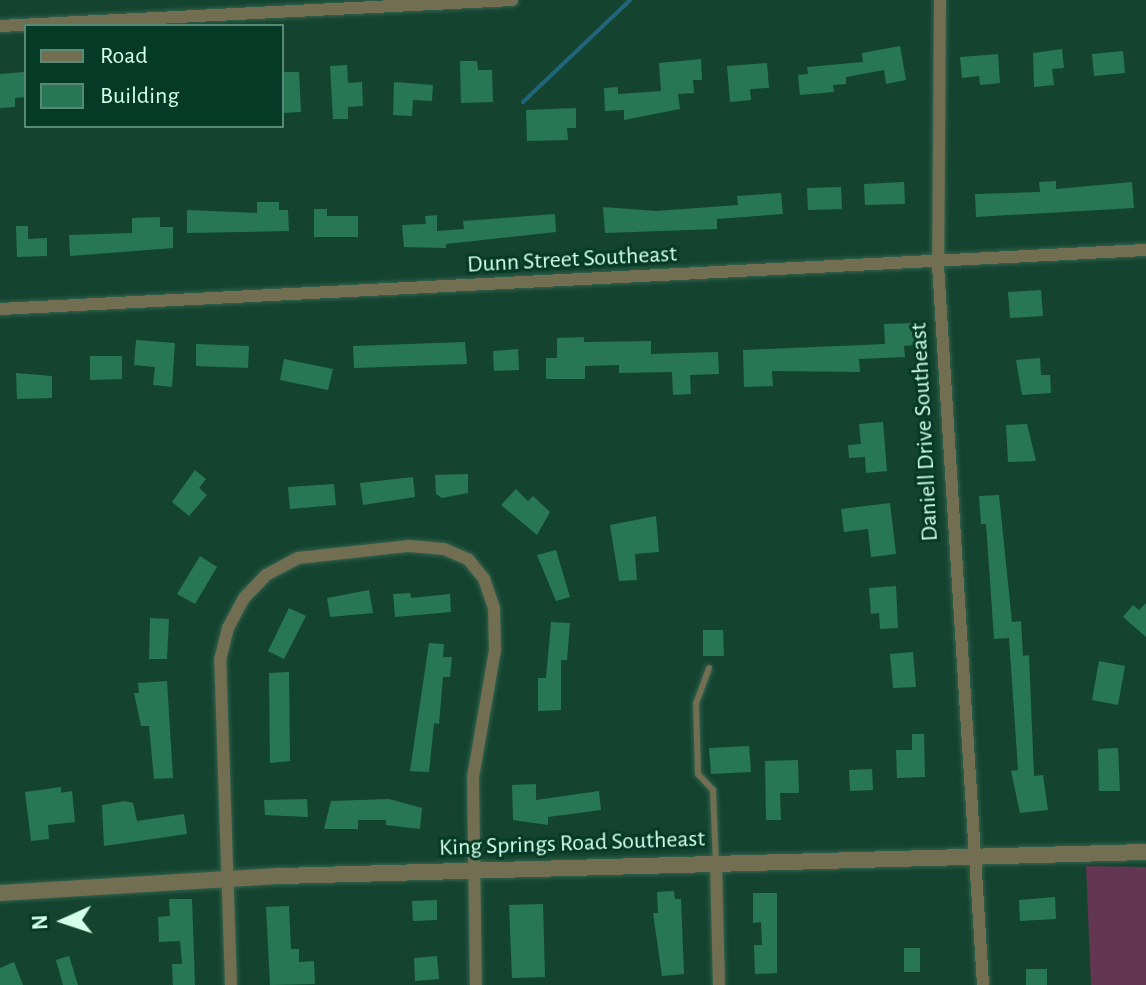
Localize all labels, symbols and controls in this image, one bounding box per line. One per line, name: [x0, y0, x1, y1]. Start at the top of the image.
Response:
legend: [24, 24, 284, 128]
text: Road: [100, 44, 148, 68]
text: Building: [100, 84, 179, 108]
street label: Dunn Street Southeast: [466, 240, 678, 280]
street label: Daniell Drive Southeast: [905, 322, 945, 542]
street label: King Springs Road Southeast: [439, 825, 705, 863]
north arrow: [24, 881, 104, 961]
text: N: [29, 914, 51, 930]

